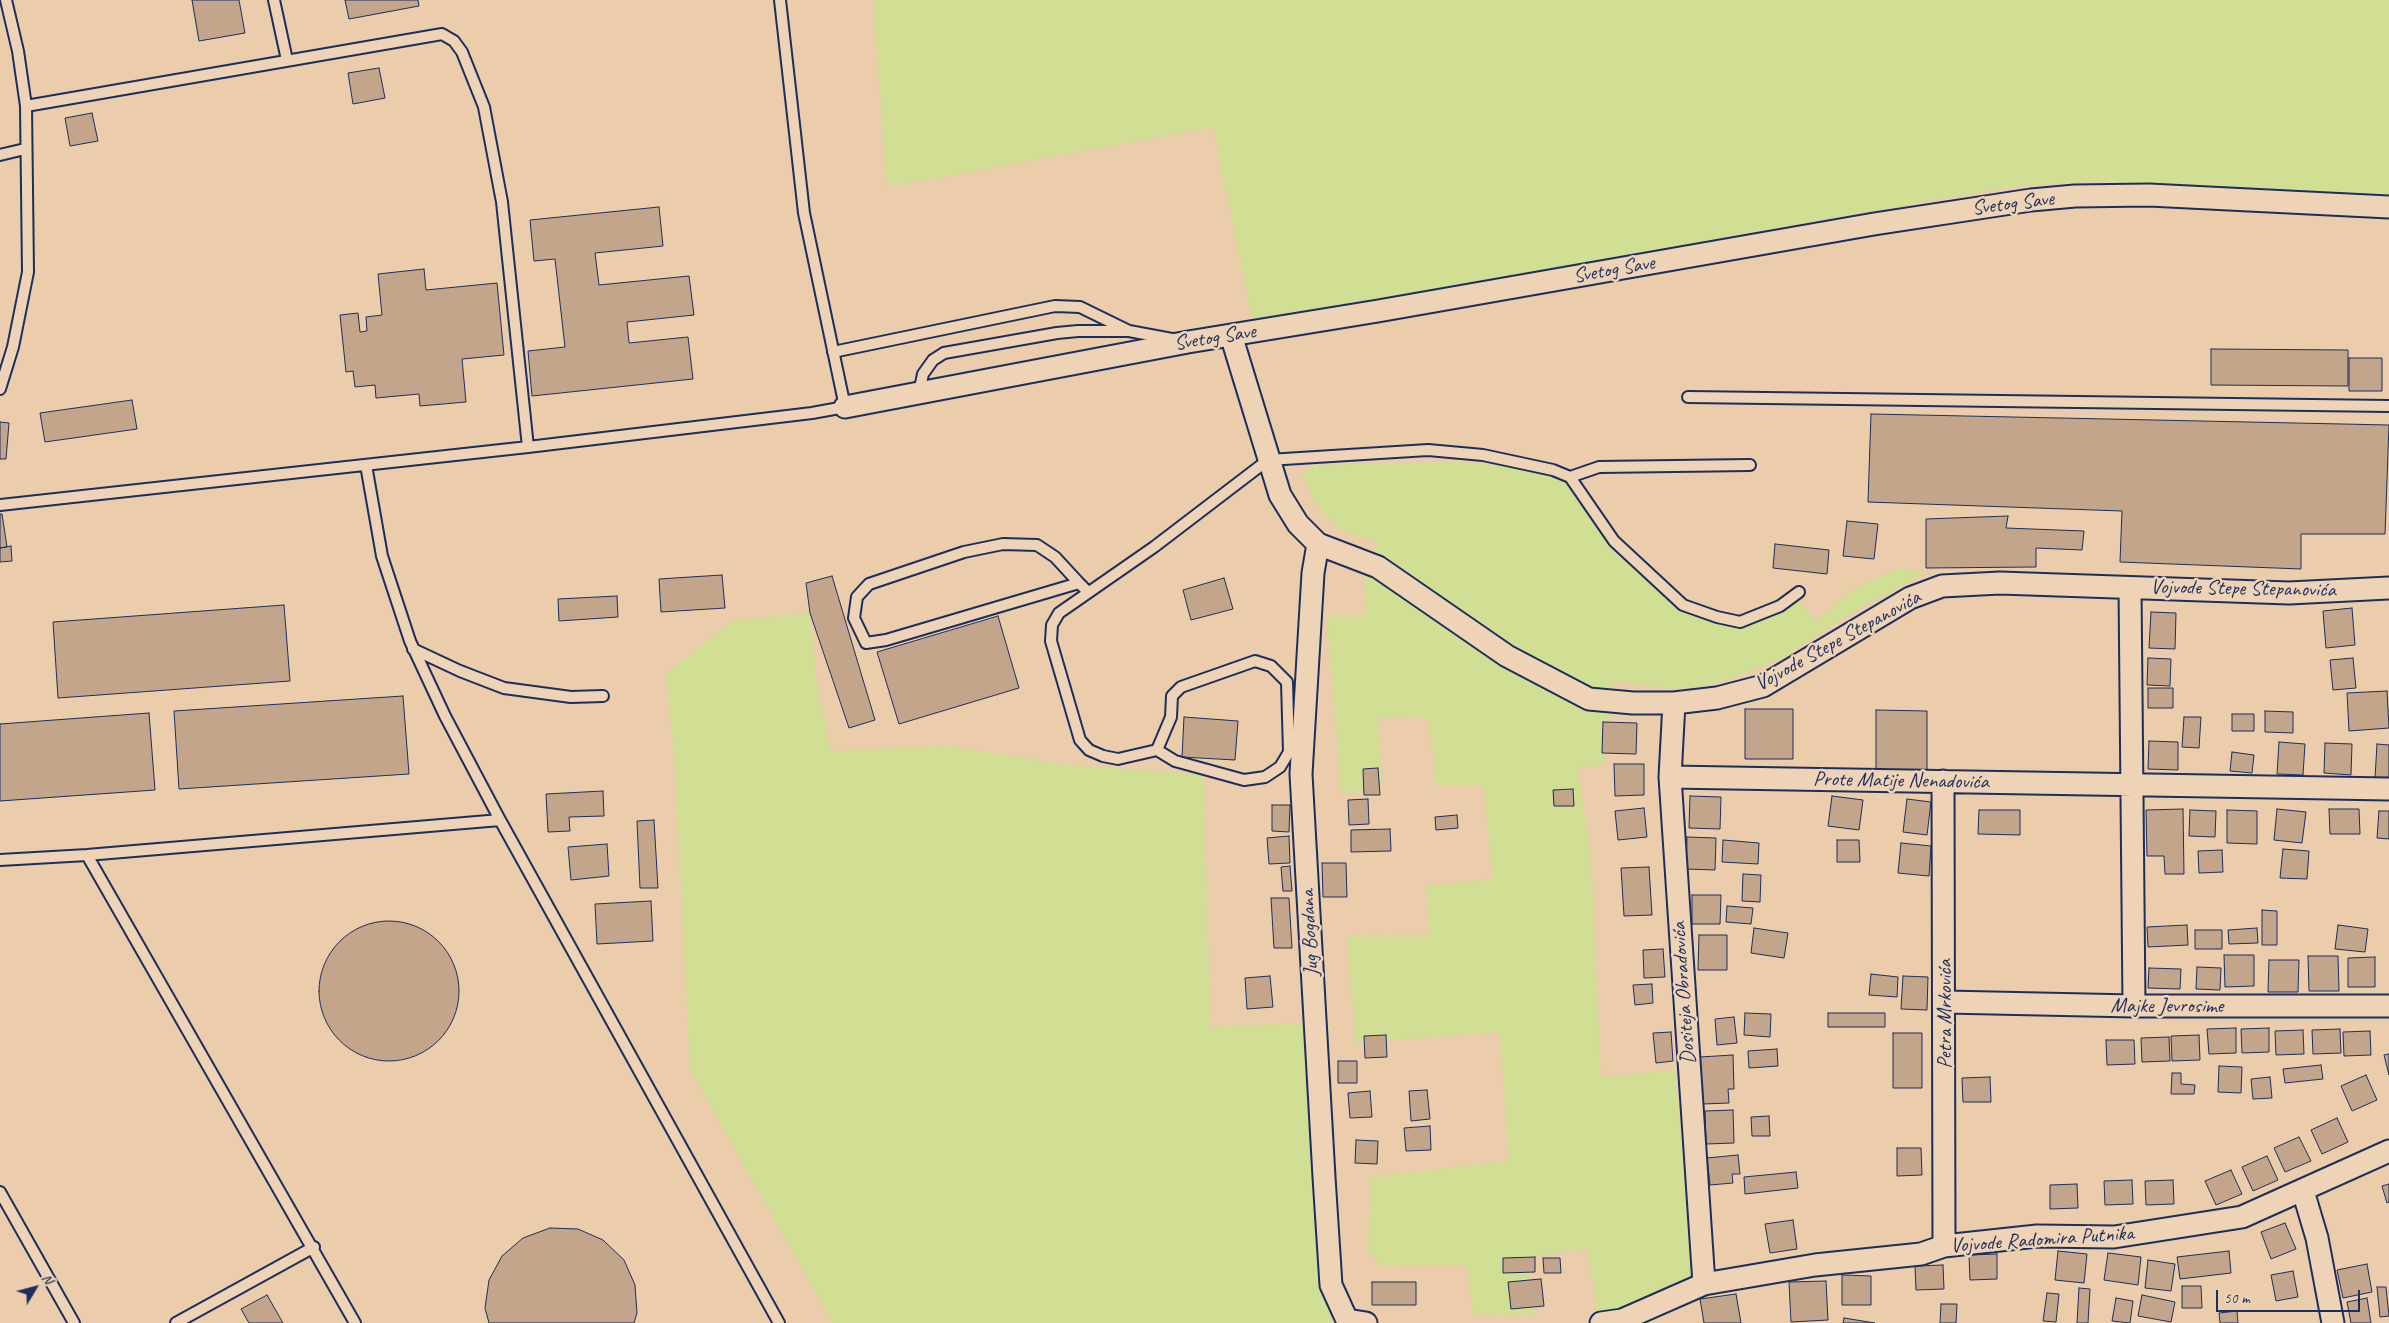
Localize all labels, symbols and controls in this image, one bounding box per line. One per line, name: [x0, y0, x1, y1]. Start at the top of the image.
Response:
street label: Svetog Save: [1971, 186, 2055, 222]
street label: Svetog Save: [1571, 250, 1657, 290]
street label: Svetog Save: [1172, 319, 1258, 357]
street label: Vojvode Stepe Stepanovića: [2150, 575, 2336, 603]
street label: Vojvode Stepe Stepanovića: [1751, 585, 1925, 697]
street label: Prote Matije Nenadovića: [1813, 767, 1989, 795]
street label: Jug Bogdana: [1295, 889, 1325, 977]
street label: Dositeja Obradovića: [1666, 921, 1702, 1065]
street label: Petra Mrkovića: [1932, 959, 1958, 1069]
street label: Majke Jevrosime: [2111, 993, 2223, 1019]
street label: Vojvode Radomira Putnika: [1949, 1221, 2135, 1259]
north arrow: [10, 1263, 60, 1313]
text: N: [38, 1270, 57, 1287]
scale bar: [2219, 1280, 2363, 1312]
text: 50 m: [2224, 1289, 2250, 1308]

